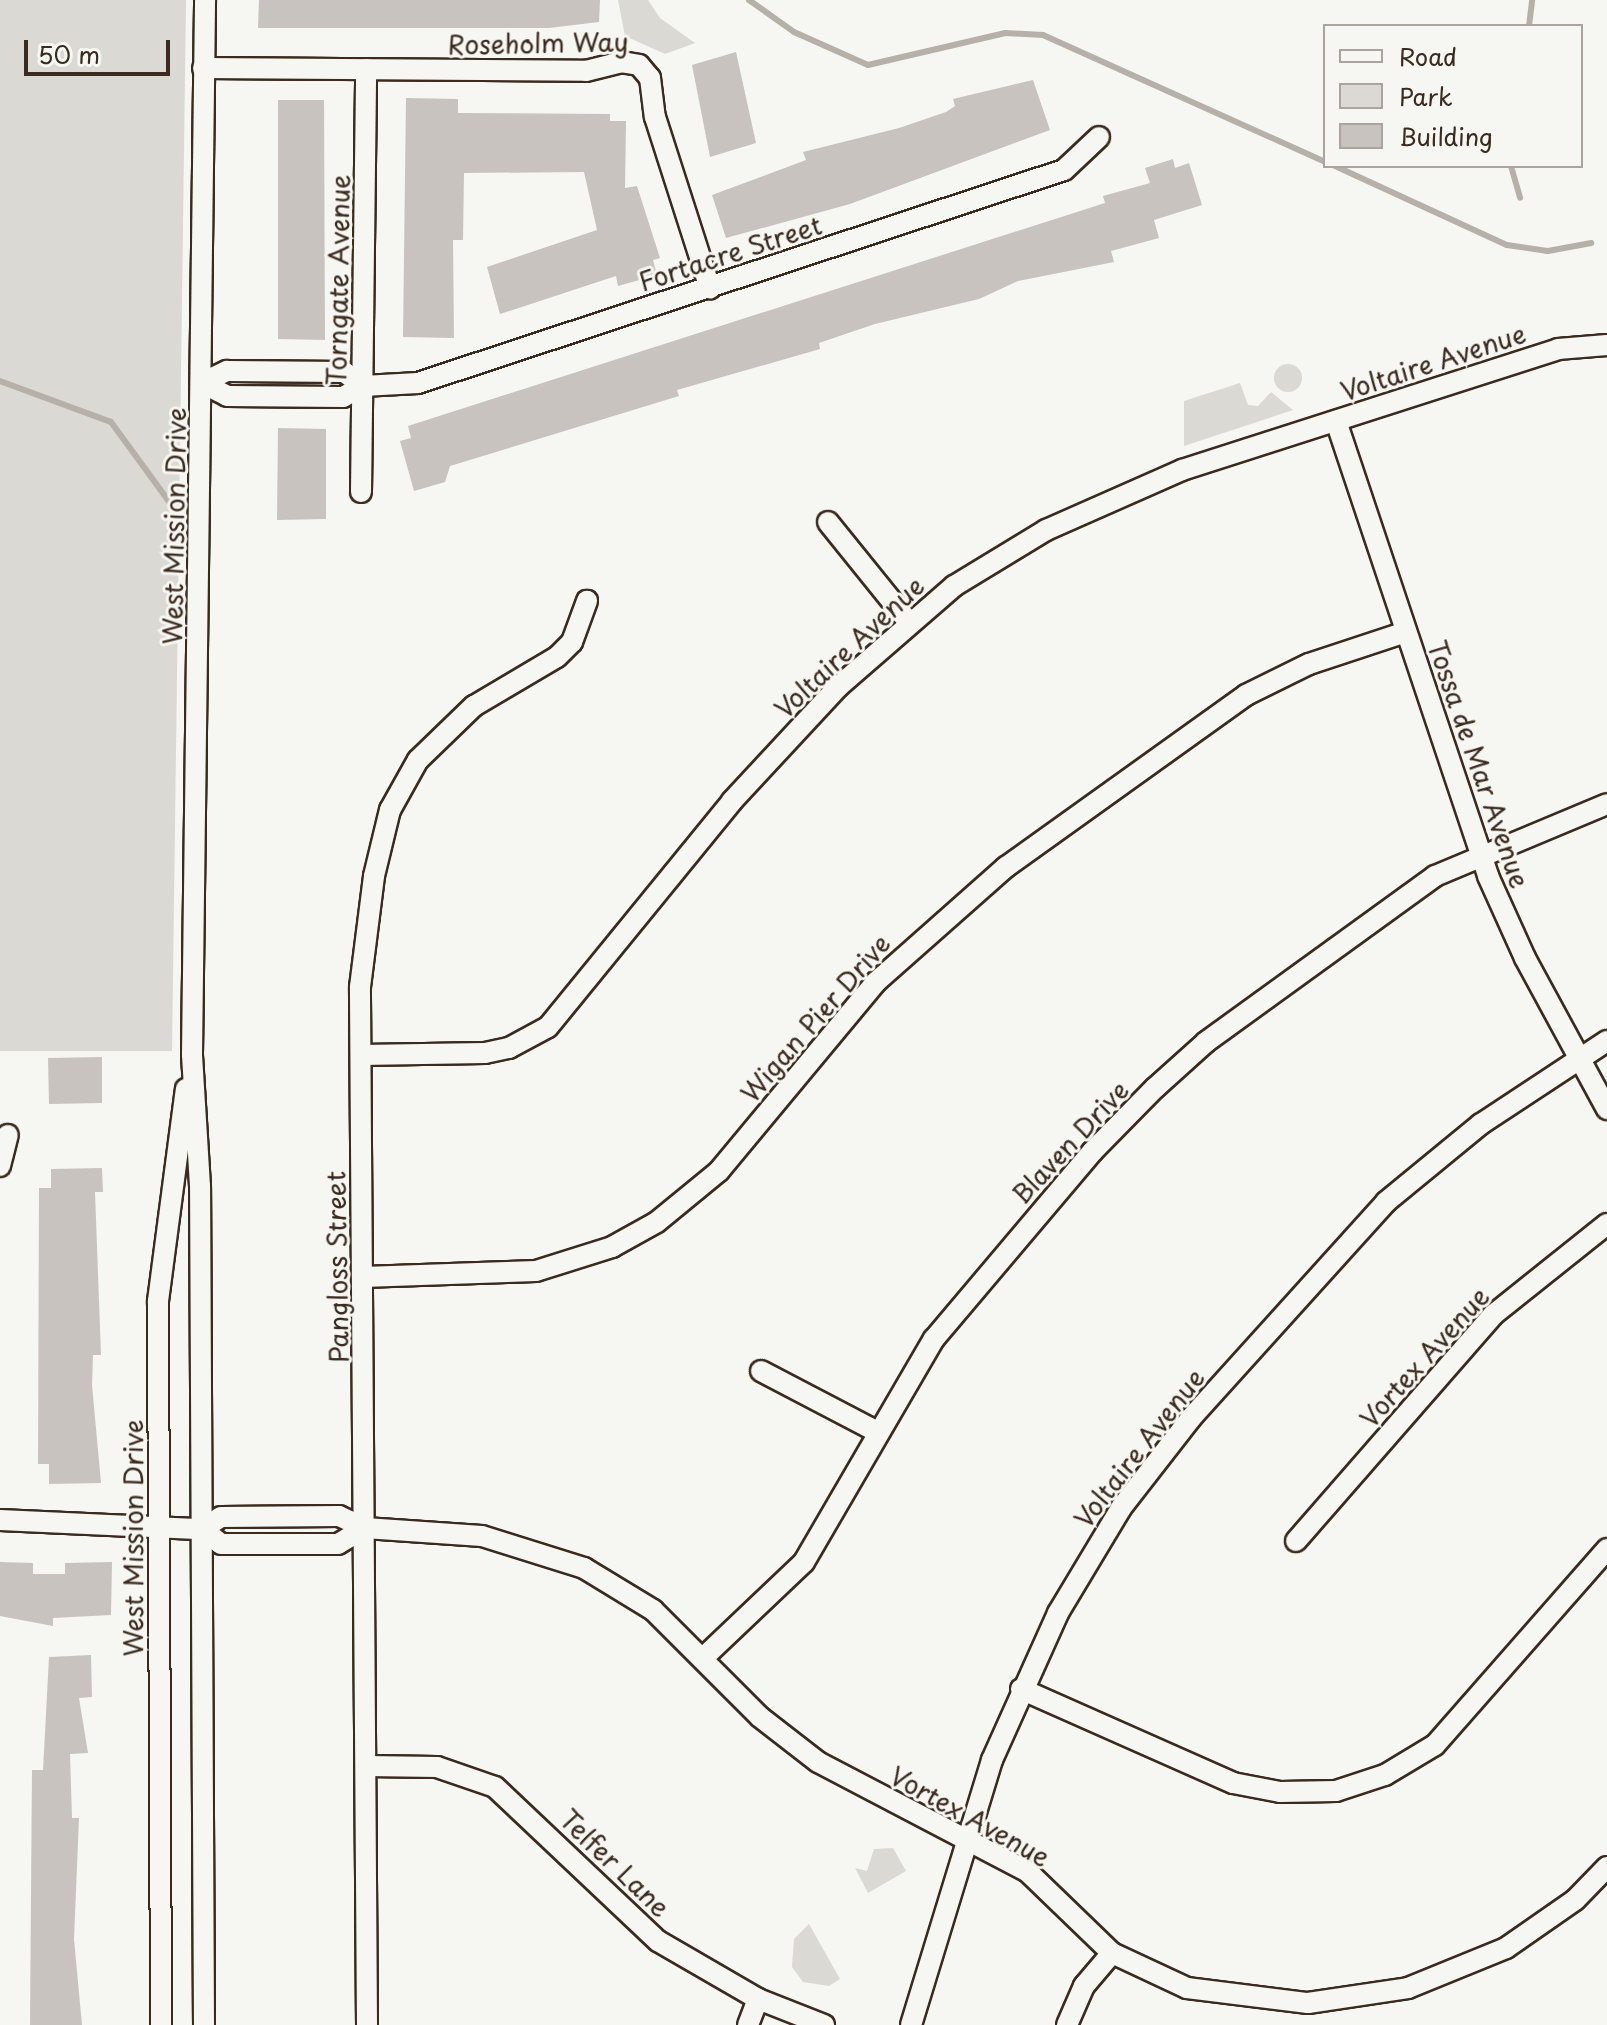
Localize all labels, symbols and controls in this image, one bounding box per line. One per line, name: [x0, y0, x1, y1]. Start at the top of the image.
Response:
scale bar: [28, 24, 174, 74]
legend: [1323, 24, 1583, 168]
street label: Roseholm Way: [447, 26, 629, 60]
text: 50 m: [38, 36, 100, 72]
text: Road: [1399, 38, 1457, 74]
text: Park: [1399, 78, 1453, 114]
text: Building: [1399, 118, 1493, 154]
street label: Torngate Avenue: [321, 175, 355, 385]
street label: Fortacre Street: [634, 208, 826, 298]
street label: Voltaire Avenue: [1337, 318, 1529, 406]
street label: West Mission Drive: [156, 407, 192, 645]
street label: Voltaire Avenue: [768, 570, 930, 724]
street label: Tossa de Mar Avenue: [1421, 634, 1537, 894]
street label: Wigan Pier Drive: [733, 927, 897, 1109]
street label: Blaven Drive: [1005, 1074, 1135, 1210]
street label: Pangloss Street: [320, 1170, 354, 1364]
street label: Vortex Avenue: [1353, 1281, 1495, 1433]
street label: Voltaire Avenue: [1068, 1363, 1210, 1533]
street label: West Mission Drive: [117, 1419, 149, 1657]
street label: Vortex Avenue: [885, 1759, 1055, 1873]
street label: Telfer Lane: [554, 1803, 676, 1923]

